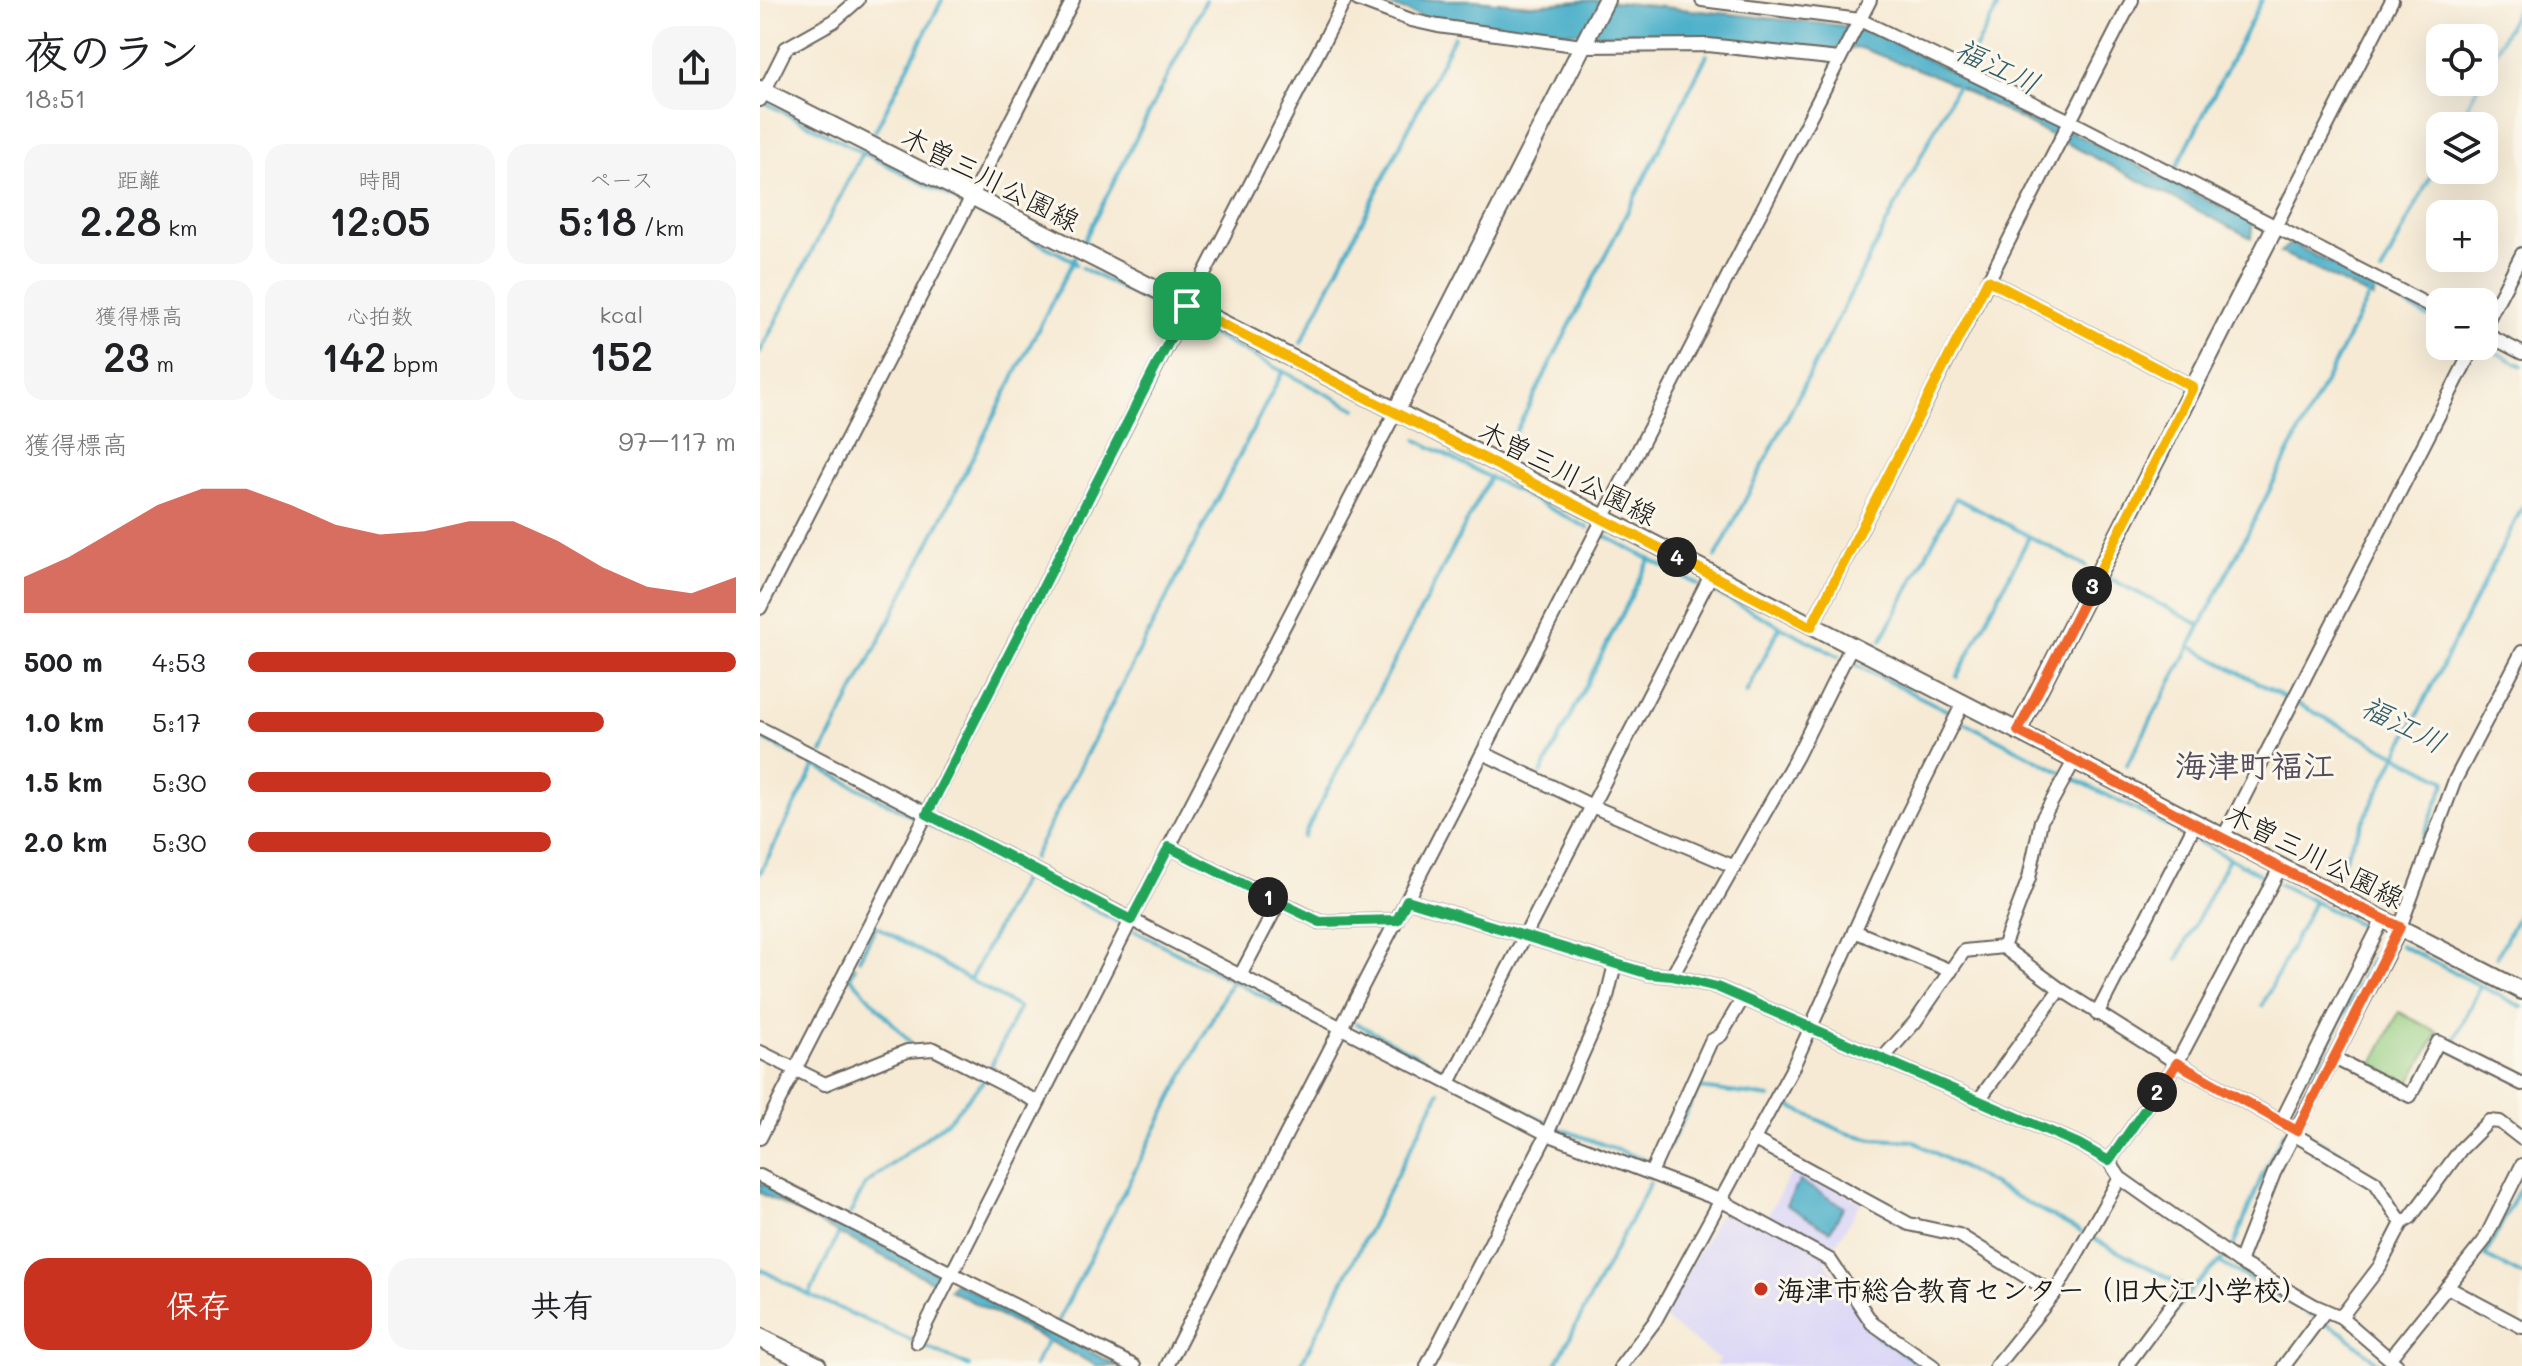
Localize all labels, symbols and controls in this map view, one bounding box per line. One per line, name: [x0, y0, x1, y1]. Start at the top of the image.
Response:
text: 夜のラン: [24, 22, 200, 79]
map controls: [2426, 24, 2498, 360]
button: locate: [2426, 24, 2498, 96]
button: share: [652, 26, 736, 110]
water label: 福江川: [1949, 27, 2047, 103]
text: 18:51: [24, 81, 86, 115]
button: layers: [2426, 112, 2498, 184]
street label: 木曽三川公園線: [896, 117, 1086, 239]
text: 距離: [117, 165, 161, 194]
text: 時間: [358, 165, 402, 194]
text: ペース: [589, 165, 654, 194]
text: 2.28: [80, 194, 161, 246]
text: 12:05: [329, 194, 431, 246]
text: 5:18: [558, 194, 637, 246]
button: +: [2426, 200, 2498, 272]
text: km: [161, 213, 198, 242]
text: /km: [637, 213, 684, 242]
pin: [1153, 272, 1221, 340]
icon: arrive: [1165, 284, 1209, 328]
button: −: [2426, 288, 2498, 360]
text: kcal: [599, 300, 643, 329]
text: 獲得標高: [95, 301, 183, 330]
text: 心拍数: [347, 301, 413, 330]
text: 152: [590, 329, 653, 381]
text: 23: [103, 330, 149, 382]
text: 142: [322, 330, 386, 382]
text: m: [149, 349, 174, 378]
text: bpm: [386, 349, 438, 378]
street label: 木曽三川公園線: [1473, 411, 1663, 533]
text: 97–117 m: [618, 424, 736, 458]
text: 獲得標高: [24, 427, 128, 461]
pin: 4: [1657, 537, 1697, 577]
text: 4: [1670, 542, 1684, 571]
pin: 3: [2072, 566, 2112, 606]
text: 3: [2085, 571, 2099, 600]
text: 500 m: [24, 645, 103, 679]
text: 4:53: [152, 645, 206, 679]
water label: 福江川: [2355, 685, 2453, 761]
text: 1.0 km: [24, 705, 104, 739]
text: 5:17: [152, 705, 201, 739]
district label: 海津町福江: [2175, 743, 2335, 785]
text: 1.5 km: [24, 765, 103, 799]
text: 5:30: [152, 765, 207, 799]
street label: 木曽三川公園線: [2220, 794, 2410, 916]
text: 2.0 km: [24, 825, 107, 859]
text: 5:30: [152, 825, 207, 859]
pin: 1: [1248, 877, 1288, 917]
text: 1: [1263, 882, 1273, 911]
pin: 2: [2137, 1072, 2177, 1112]
text: 2: [2151, 1077, 2163, 1106]
button: 保存: [24, 1258, 372, 1350]
button: 共有: [388, 1258, 736, 1350]
place label: 海津市総合教育センター（旧大江小学校）: [1777, 1271, 2309, 1307]
marker: 海津市総合教育センター（旧大江小学校）: [1752, 1280, 1770, 1298]

